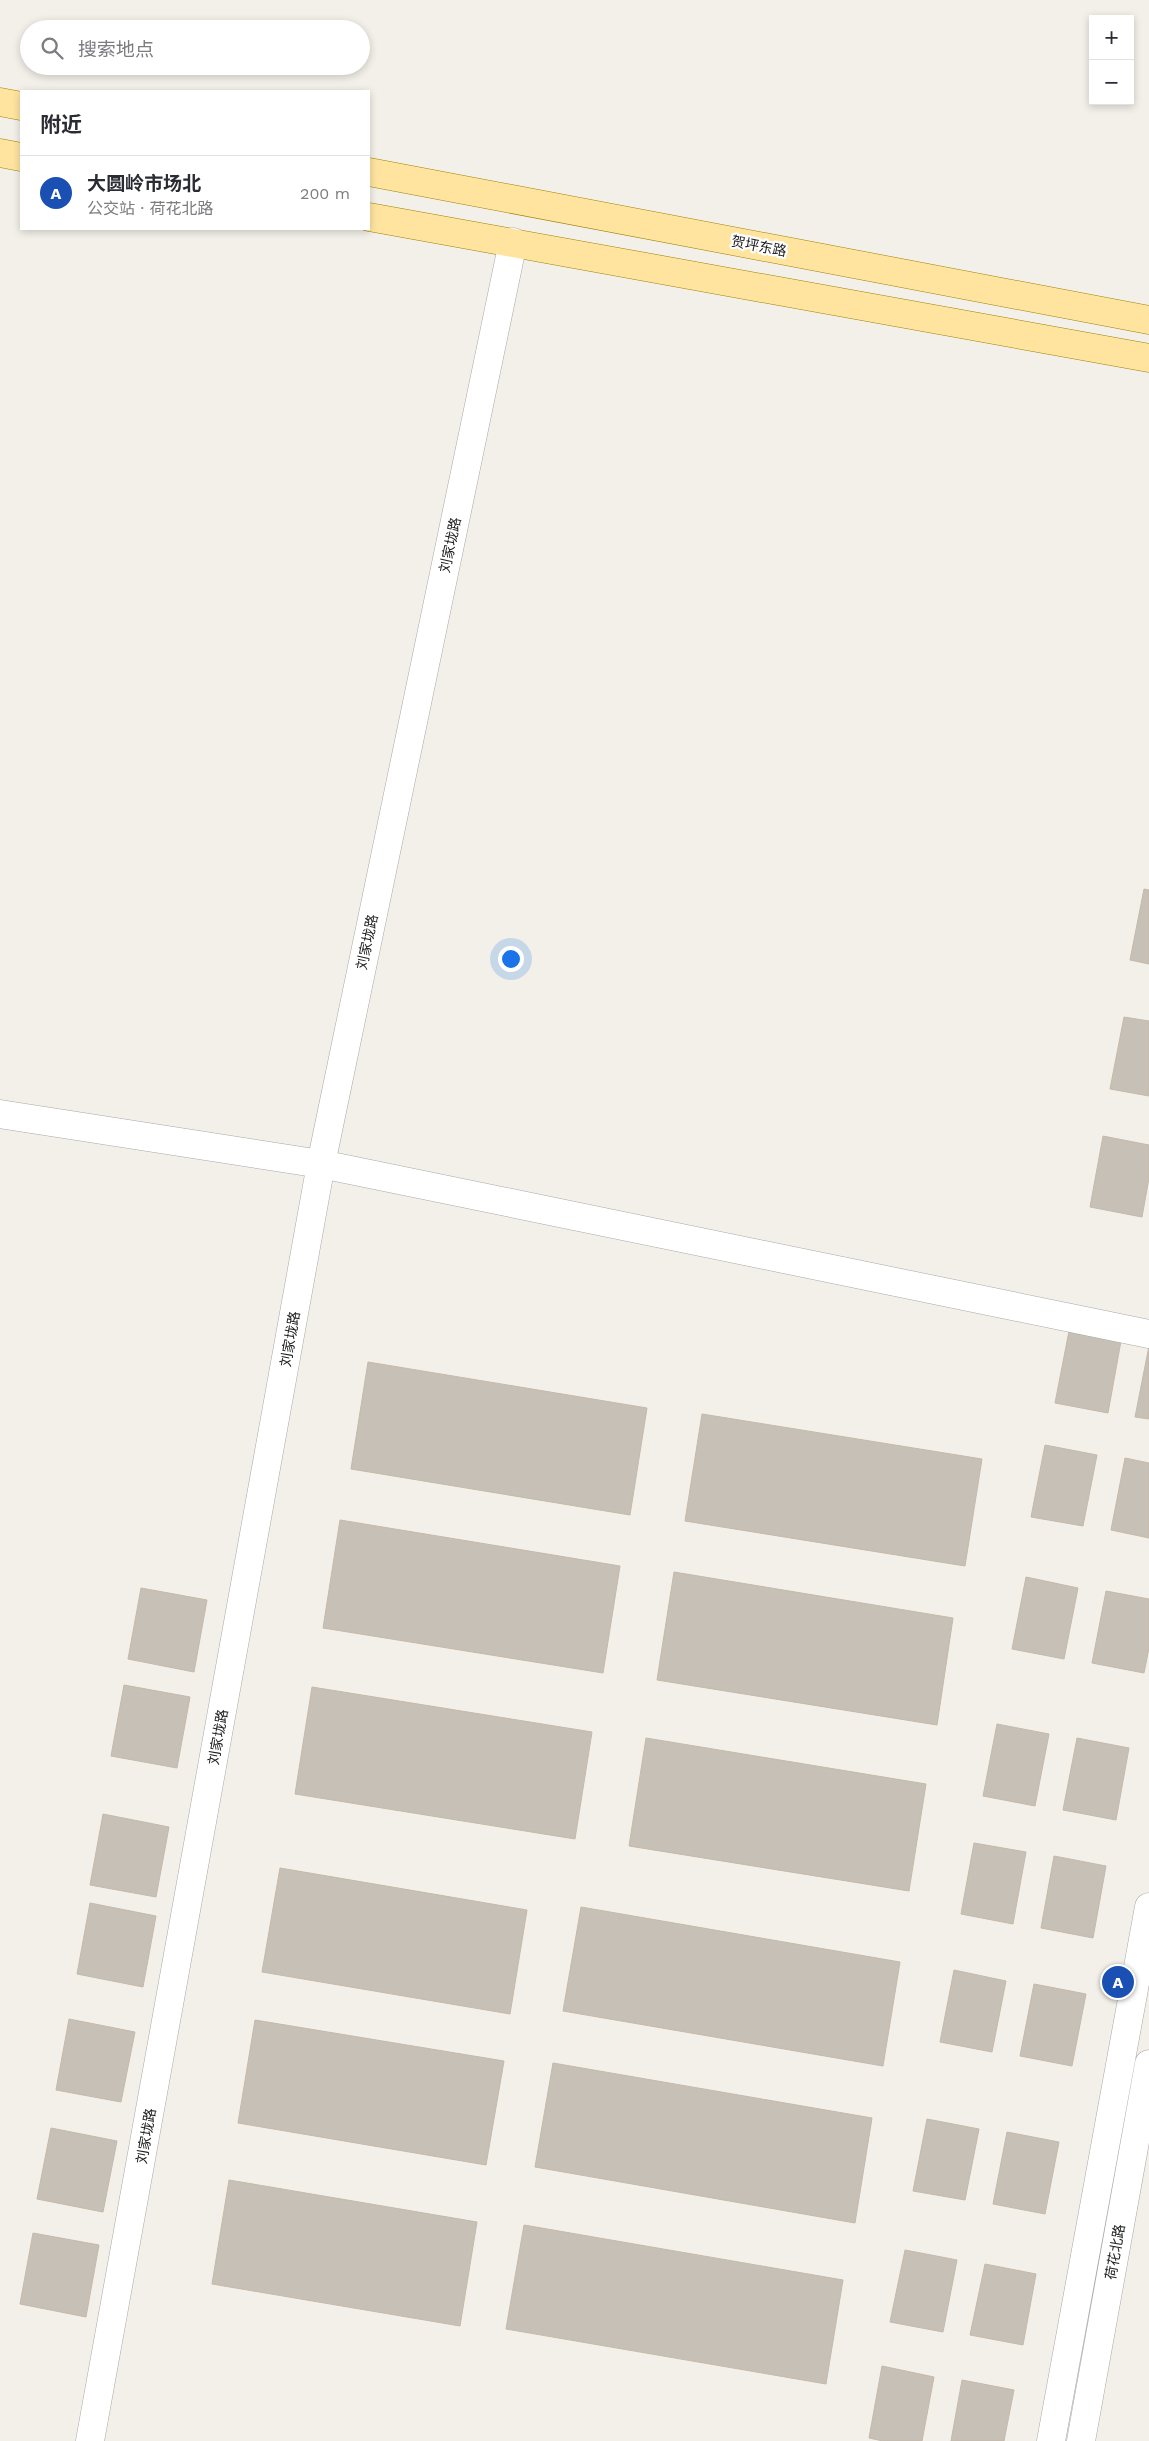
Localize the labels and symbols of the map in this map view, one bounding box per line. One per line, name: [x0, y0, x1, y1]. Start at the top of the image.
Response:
street label: 贺坪东路: [730, 233, 788, 259]
street label: 刘家垅路: [436, 516, 464, 574]
street label: 刘家垅路: [353, 913, 381, 971]
your location: [498, 946, 524, 972]
street label: 刘家垅路: [277, 1310, 303, 1368]
street label: 刘家垅路: [205, 1708, 231, 1766]
pin: A: [1102, 1963, 1134, 2001]
street label: 刘家垅路: [133, 2107, 159, 2165]
street label: 荷花北路: [1102, 2223, 1128, 2281]

